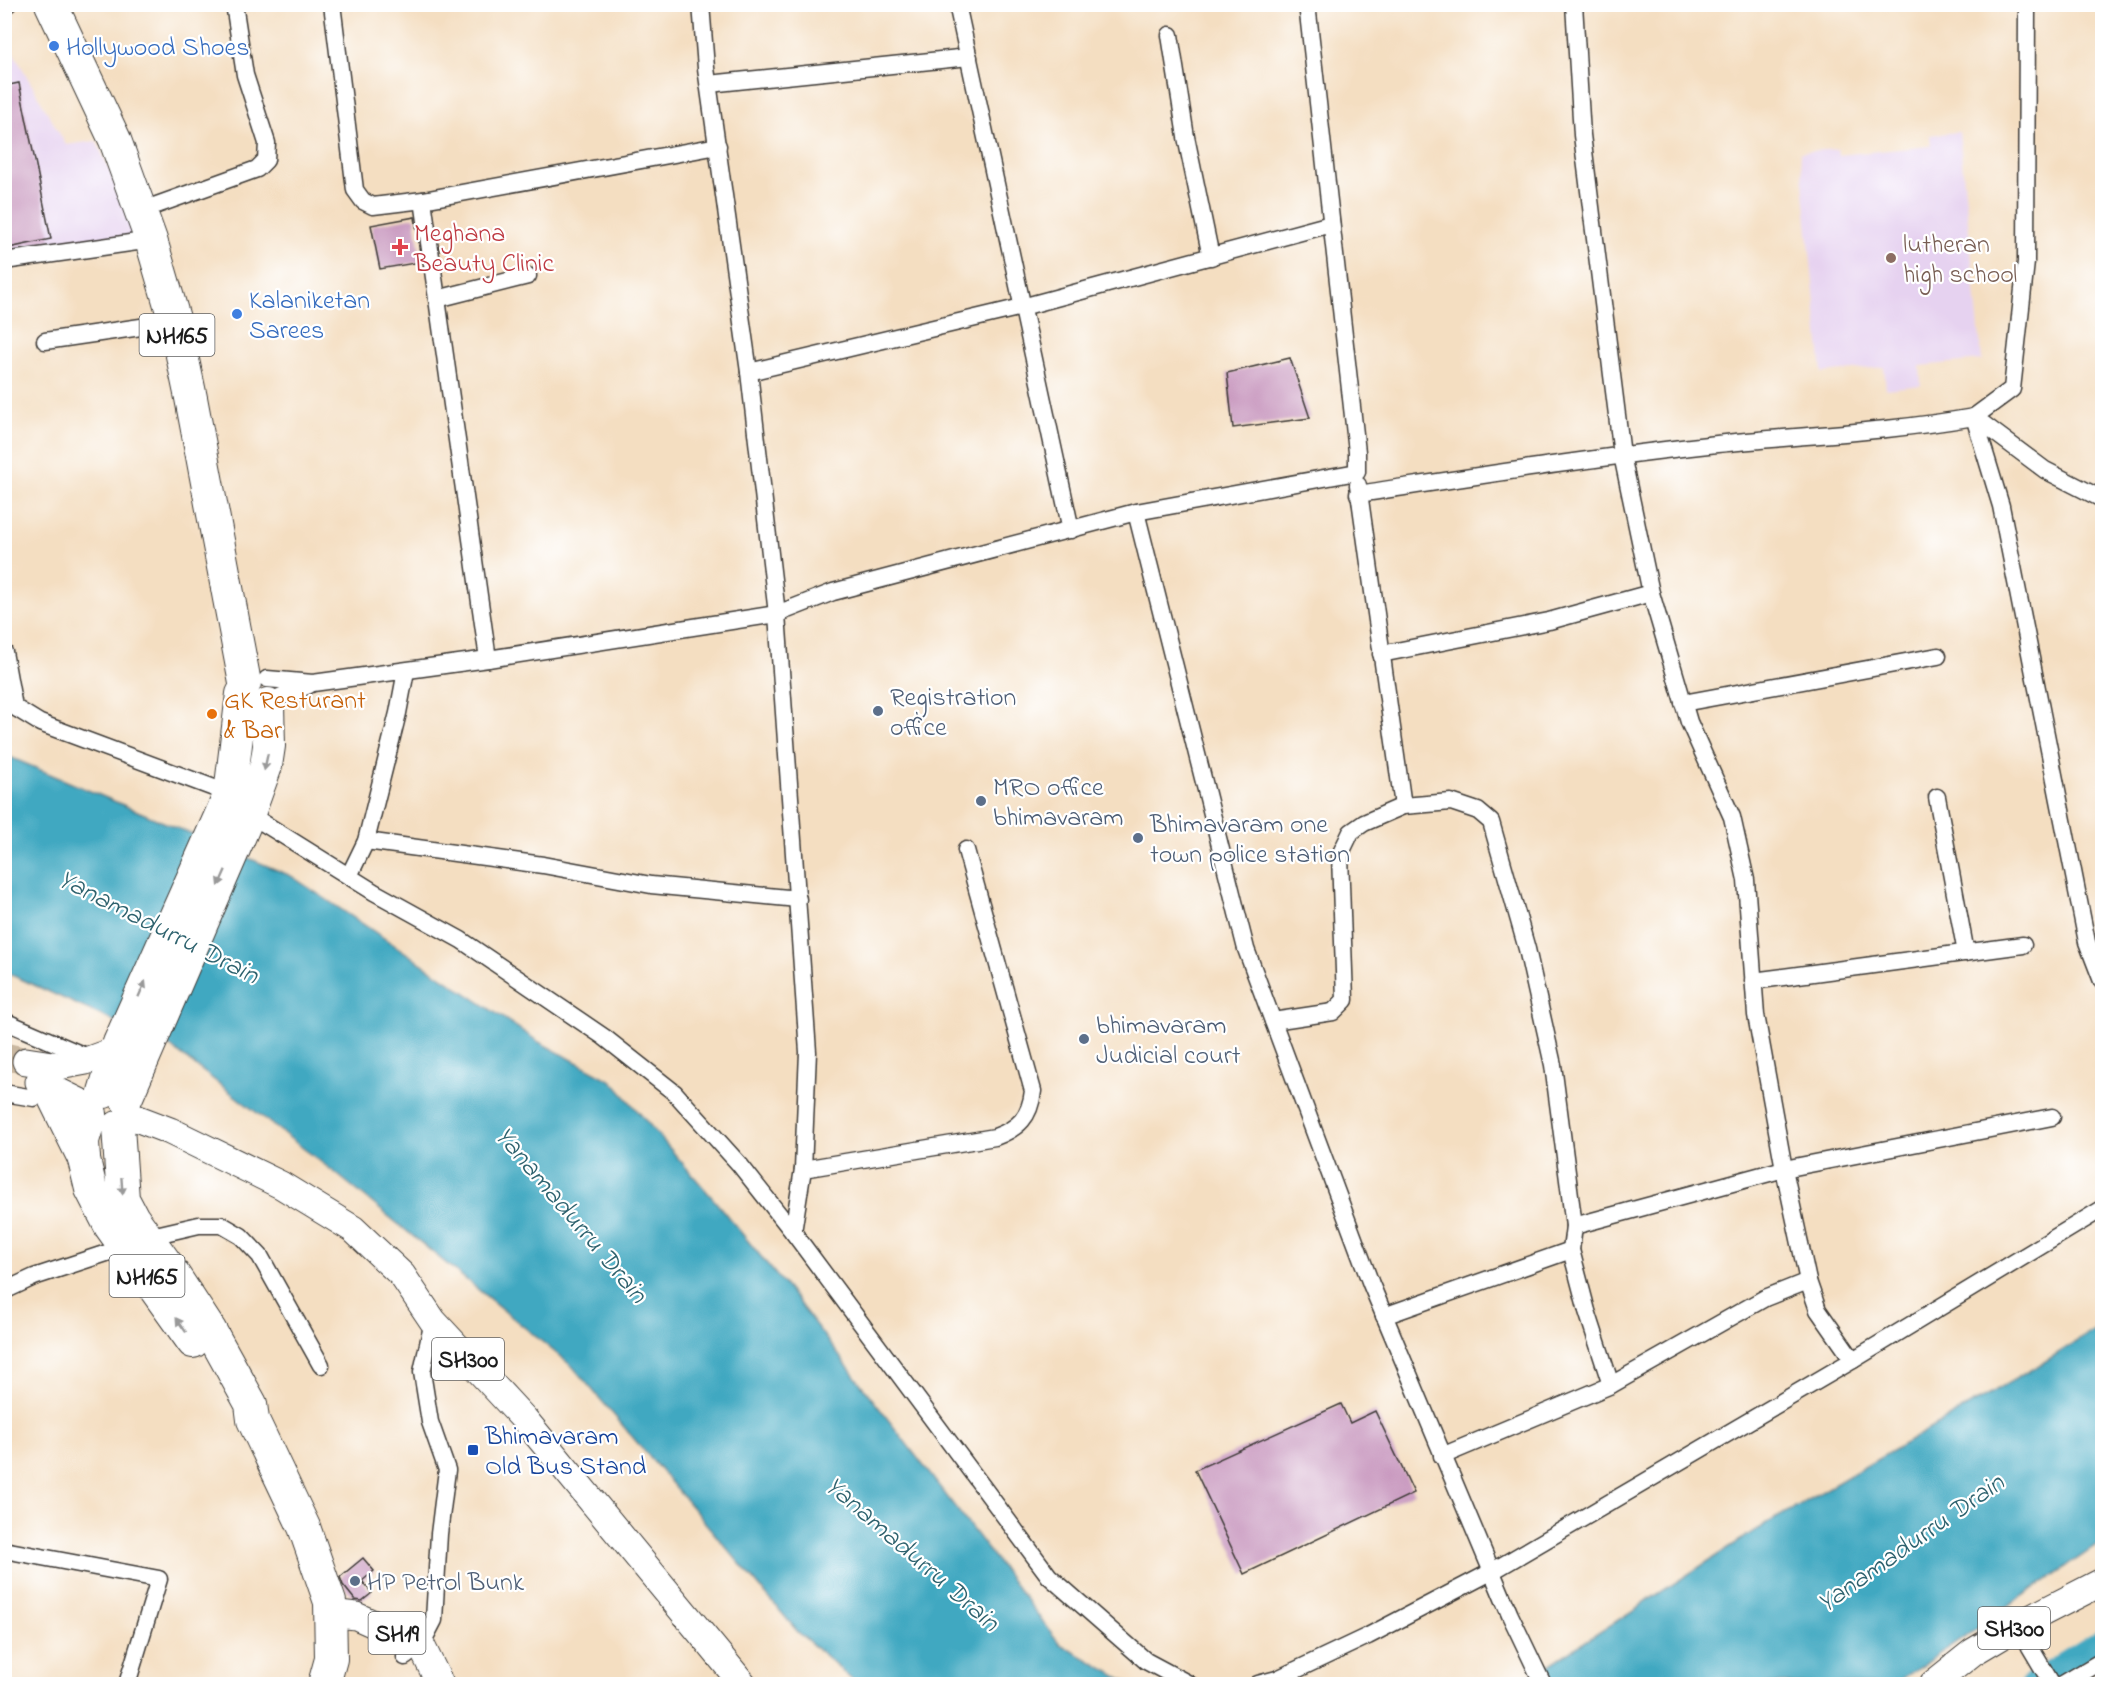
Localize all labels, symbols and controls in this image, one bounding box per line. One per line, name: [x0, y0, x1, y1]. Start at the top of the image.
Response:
place label: Hollywood Shoes: [66, 30, 249, 68]
marker: Hollywood Shoes: [47, 39, 61, 53]
place label: Meghana Beauty Clinic: [413, 216, 554, 284]
place label: lutheran high school: [1903, 227, 2017, 295]
marker: Meghana Beauty Clinic: [391, 238, 409, 256]
marker: lutheran high school: [1884, 251, 1898, 265]
place label: Kalaniketan Sarees: [249, 283, 370, 351]
marker: Kalaniketan Sarees: [230, 307, 244, 321]
road number: NH165: [140, 314, 214, 356]
place label: Registration office: [890, 680, 1016, 748]
place label: GK Resturant & Bar: [224, 683, 366, 751]
marker: Registration office: [871, 704, 885, 718]
marker: GK Resturant & Bar: [205, 707, 219, 721]
one-way arrow: [261, 752, 270, 771]
place label: MRO office bhimavaram: [993, 770, 1124, 838]
marker: MRO office bhimavaram: [974, 794, 988, 808]
place label: Bhimavaram one town police station: [1149, 807, 1350, 875]
marker: Bhimavaram one town police station: [1131, 831, 1145, 845]
water label: Yanamadurru Drain: [51, 861, 266, 996]
one-way arrow: [217, 869, 227, 887]
one-way arrow: [138, 981, 147, 998]
place label: bhimavaram Judicial court: [1096, 1008, 1241, 1076]
marker: bhimavaram Judicial court: [1077, 1032, 1091, 1046]
water label: Yanamadurru Drain: [484, 1119, 656, 1313]
one-way arrow: [118, 1176, 127, 1195]
road number: NH165: [110, 1255, 184, 1297]
one-way arrow: [175, 1317, 187, 1333]
road number: SH300: [432, 1338, 504, 1380]
place label: Bhimavaram Old Bus Stand: [484, 1419, 647, 1487]
marker: Bhimavaram Old Bus Stand: [466, 1443, 480, 1457]
water label: Yanamadurru Drain: [1810, 1464, 2014, 1623]
water label: Yanamadurru Drain: [815, 1468, 1008, 1642]
place label: HP Petrol Bunk: [367, 1565, 525, 1603]
marker: HP Petrol Bunk: [348, 1574, 362, 1588]
road number: SH300: [1978, 1607, 2050, 1649]
road number: SH19: [368, 1612, 426, 1654]

